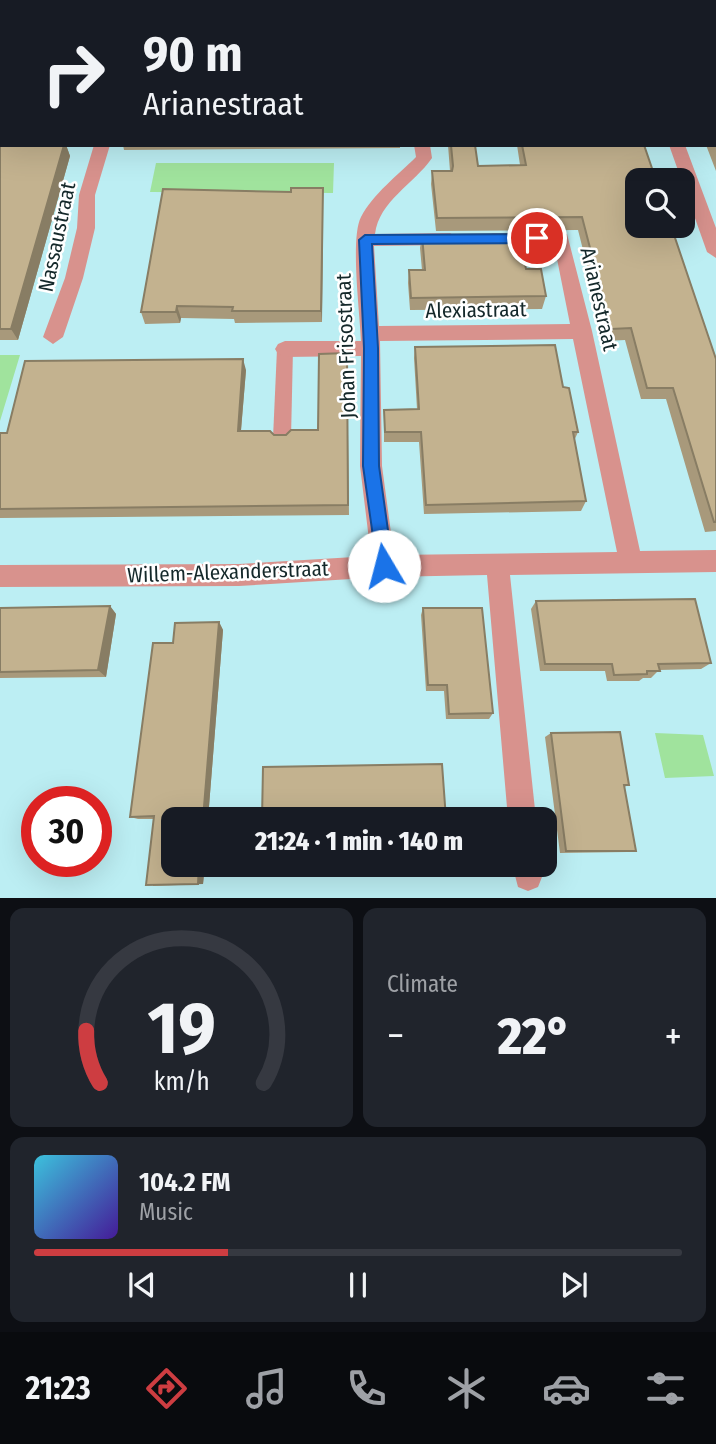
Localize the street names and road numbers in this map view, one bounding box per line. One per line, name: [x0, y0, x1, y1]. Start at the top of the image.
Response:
street label: Nassaustraat: [33, 180, 81, 294]
street label: Arianestraat: [574, 245, 624, 353]
street label: Johan Frisostraat: [330, 273, 362, 419]
street label: Alexiastraat: [425, 296, 527, 324]
street label: Willem-Alexanderstraat: [127, 555, 329, 589]

